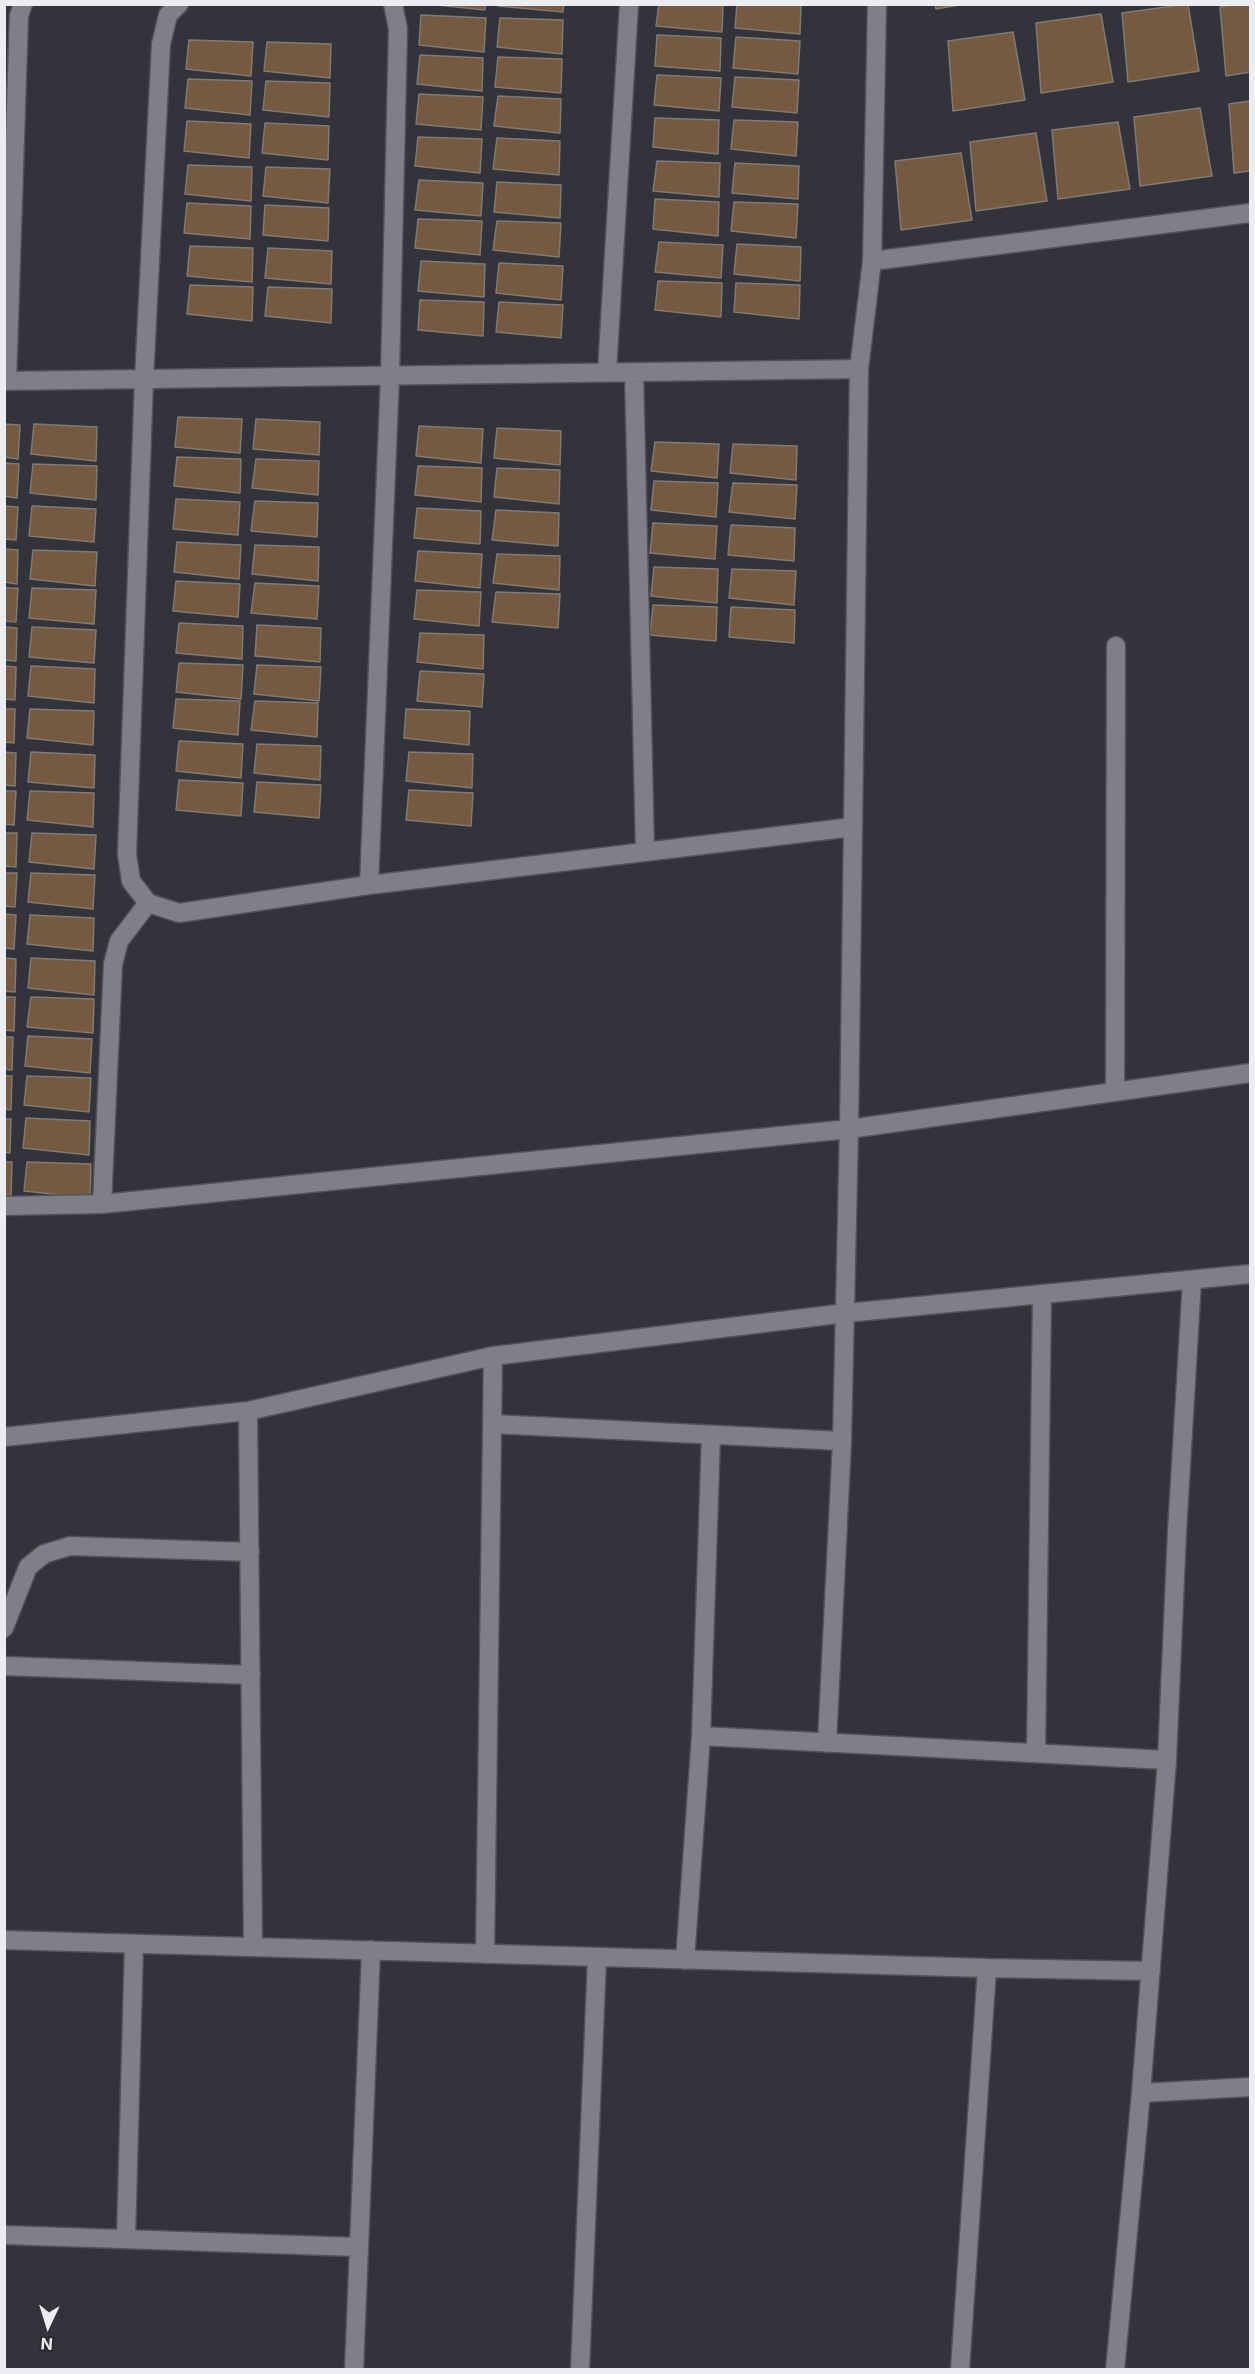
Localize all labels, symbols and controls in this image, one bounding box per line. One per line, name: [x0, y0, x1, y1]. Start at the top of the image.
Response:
north arrow: [18, 2296, 78, 2356]
text: N: [40, 2334, 54, 2354]

